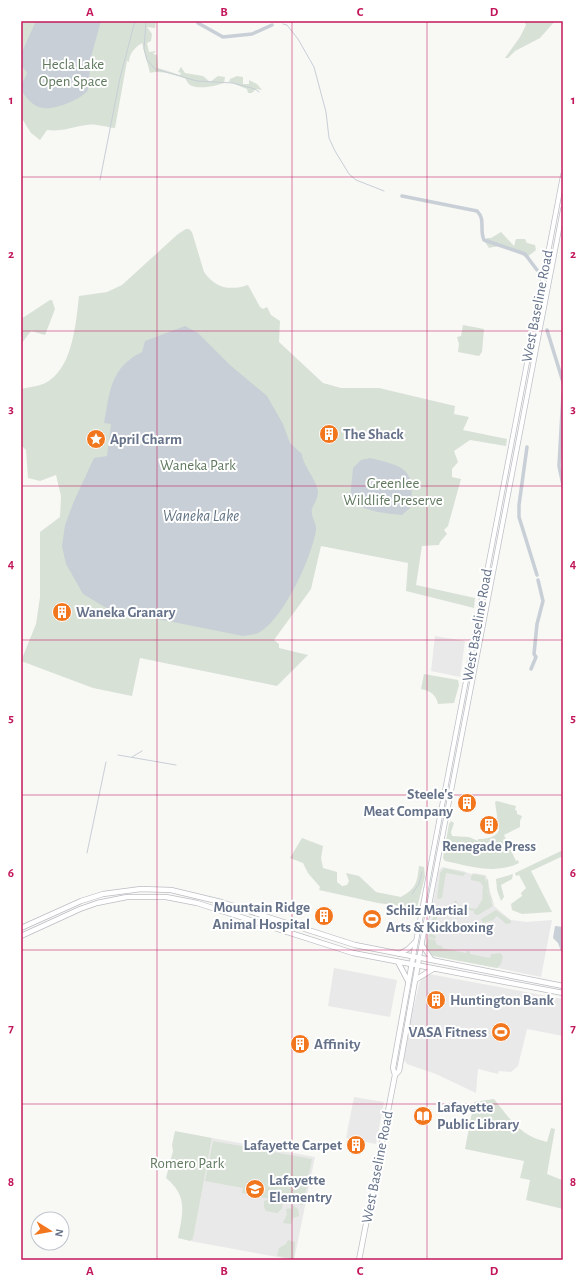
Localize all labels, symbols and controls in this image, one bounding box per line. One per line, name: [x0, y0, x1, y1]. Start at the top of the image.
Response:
text: A: [86, 6, 94, 19]
text: B: [220, 6, 228, 19]
text: C: [357, 6, 364, 19]
text: D: [490, 6, 499, 19]
park label: Hecla Lake Open Space: [39, 57, 107, 89]
text: 1: [9, 94, 13, 107]
text: 1: [571, 94, 575, 107]
text: 2: [8, 248, 14, 261]
street label: West Baseline Road: [519, 248, 556, 364]
text: 2: [570, 248, 576, 261]
text: 3: [8, 403, 14, 416]
text: 3: [570, 403, 576, 416]
building icon: The Shack: [318, 423, 340, 445]
place label: The Shack: [343, 427, 404, 442]
place icon: April Charm: [85, 428, 107, 450]
place label: April Charm: [110, 432, 182, 447]
park label: Waneka Park: [160, 458, 236, 473]
park label: Greenlee Wildlife Preserve: [343, 476, 443, 508]
water label: Waneka Lake: [163, 508, 239, 524]
text: 4: [8, 558, 15, 571]
text: 4: [570, 558, 577, 571]
street label: West Baseline Road: [460, 567, 495, 683]
building icon: Waneka Granary: [51, 601, 73, 623]
place label: Waneka Granary: [76, 605, 176, 620]
text: 5: [8, 712, 14, 725]
text: 5: [570, 712, 576, 725]
place label: Steele's Meat Company: [363, 787, 453, 819]
building icon: Steele's Meat Company: [456, 792, 478, 814]
building icon: Renegade Press: [478, 814, 500, 836]
place label: Renegade Press: [442, 839, 536, 854]
text: 6: [8, 867, 14, 880]
text: 6: [570, 867, 576, 880]
place label: Mountain Ridge Animal Hospital: [212, 900, 310, 932]
place label: Schilz Martial Arts & Kickboxing: [386, 903, 494, 935]
building icon: Mountain Ridge Animal Hospital: [313, 905, 335, 927]
sports icon: Schilz Martial Arts & Kickboxing: [361, 908, 383, 930]
building icon: Huntington Bank: [425, 989, 447, 1011]
place label: Huntington Bank: [450, 993, 555, 1008]
sports icon: VASA Fitness: [490, 1021, 512, 1043]
text: 7: [8, 1022, 14, 1035]
text: 7: [570, 1022, 576, 1035]
place label: VASA Fitness: [409, 1025, 487, 1040]
building icon: Affinity: [289, 1033, 311, 1055]
place label: Affinity: [314, 1037, 361, 1052]
place label: Lafayette Public Library: [437, 1100, 519, 1132]
library icon: Lafayette Public Library: [412, 1105, 434, 1127]
street label: West Baseline Road: [359, 1109, 396, 1225]
building icon: Lafayette Carpet: [345, 1134, 367, 1156]
place label: Lafayette Carpet: [243, 1138, 342, 1153]
park label: Romero Park: [150, 1156, 224, 1171]
place label: Lafayette Elementry: [269, 1173, 332, 1205]
text: 8: [8, 1176, 14, 1189]
text: 8: [570, 1176, 576, 1189]
school or university icon: Lafayette Elementry: [244, 1178, 266, 1200]
north arrow: [30, 1211, 70, 1251]
text: N: [53, 1228, 65, 1238]
text: A: [86, 1265, 94, 1278]
text: B: [220, 1265, 228, 1278]
text: C: [357, 1265, 364, 1278]
text: D: [490, 1265, 499, 1278]

